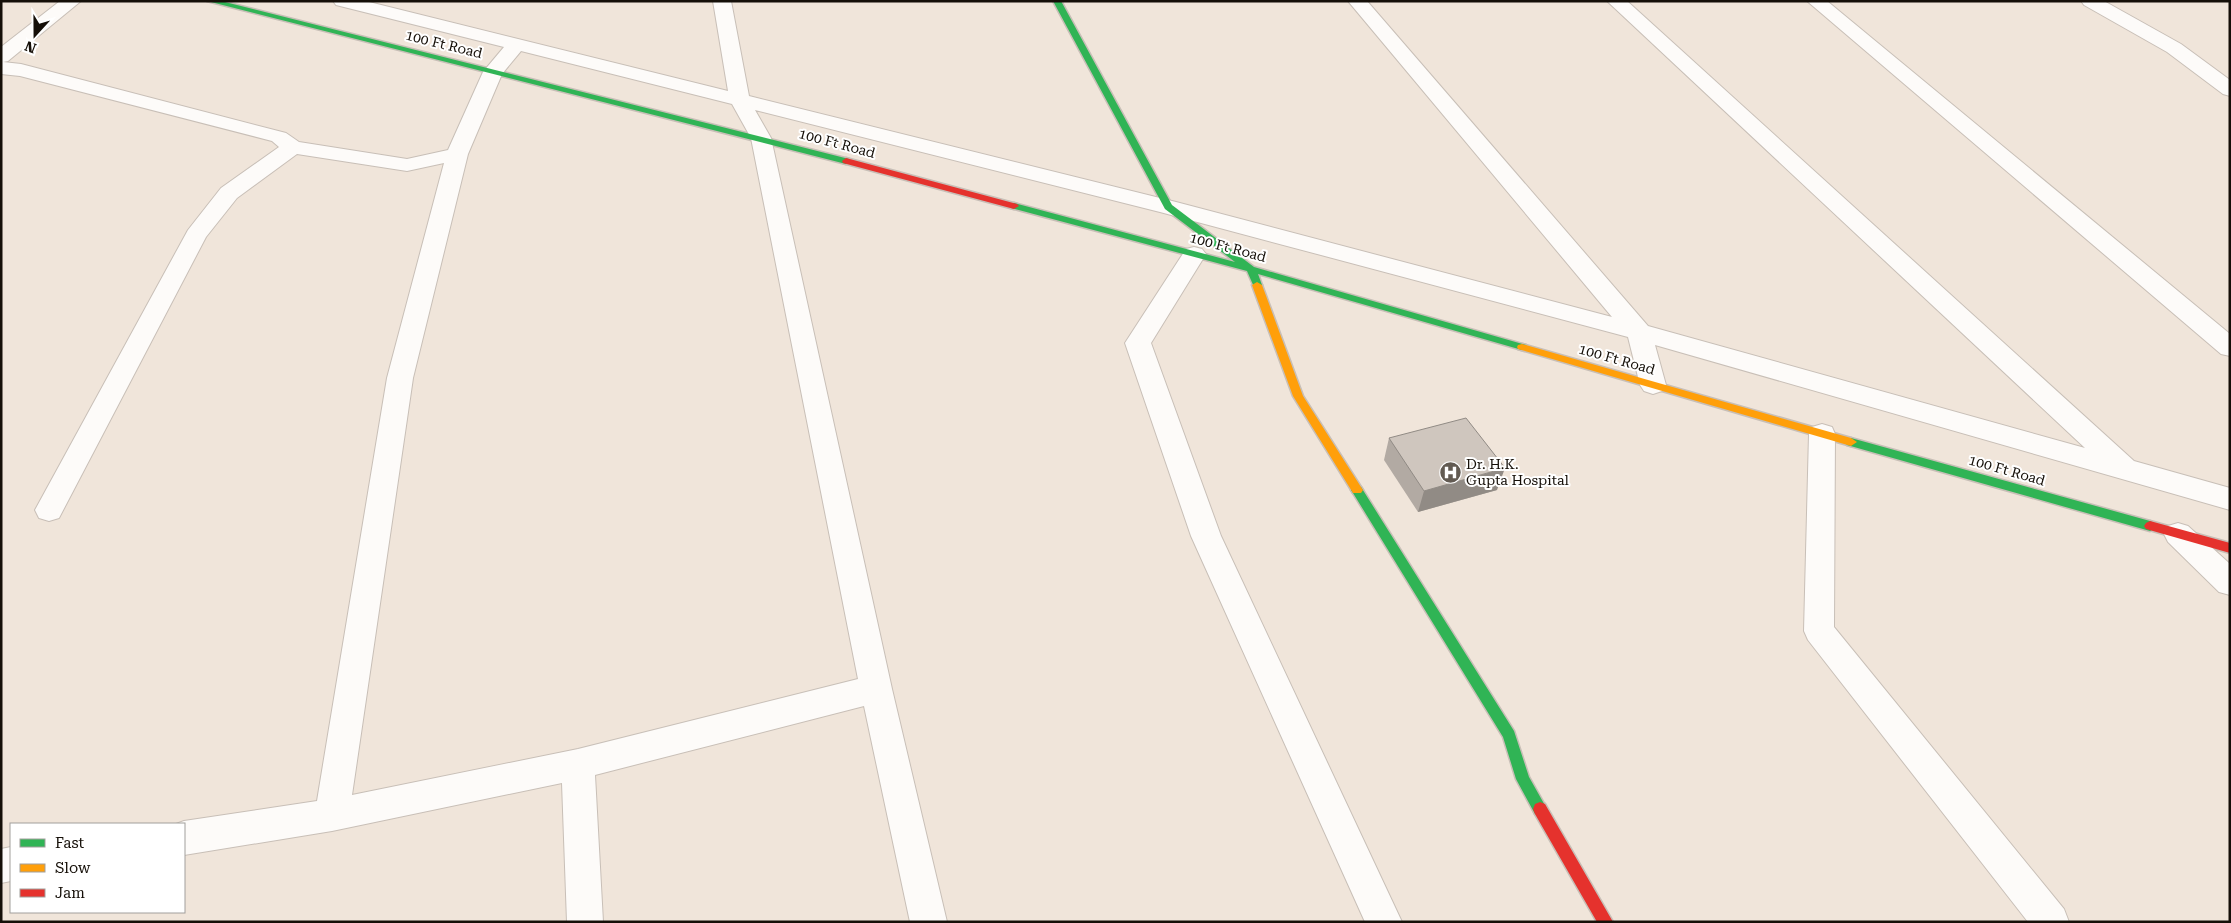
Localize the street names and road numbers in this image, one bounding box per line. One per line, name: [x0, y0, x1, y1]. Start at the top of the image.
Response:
street label: 100 Ft Road: [404, 27, 484, 61]
street label: 100 Ft Road: [797, 125, 877, 161]
street label: 100 Ft Road: [1188, 229, 1268, 265]
street label: 100 Ft Road: [1577, 340, 1657, 378]
street label: 100 Ft Road: [1967, 451, 2047, 489]

